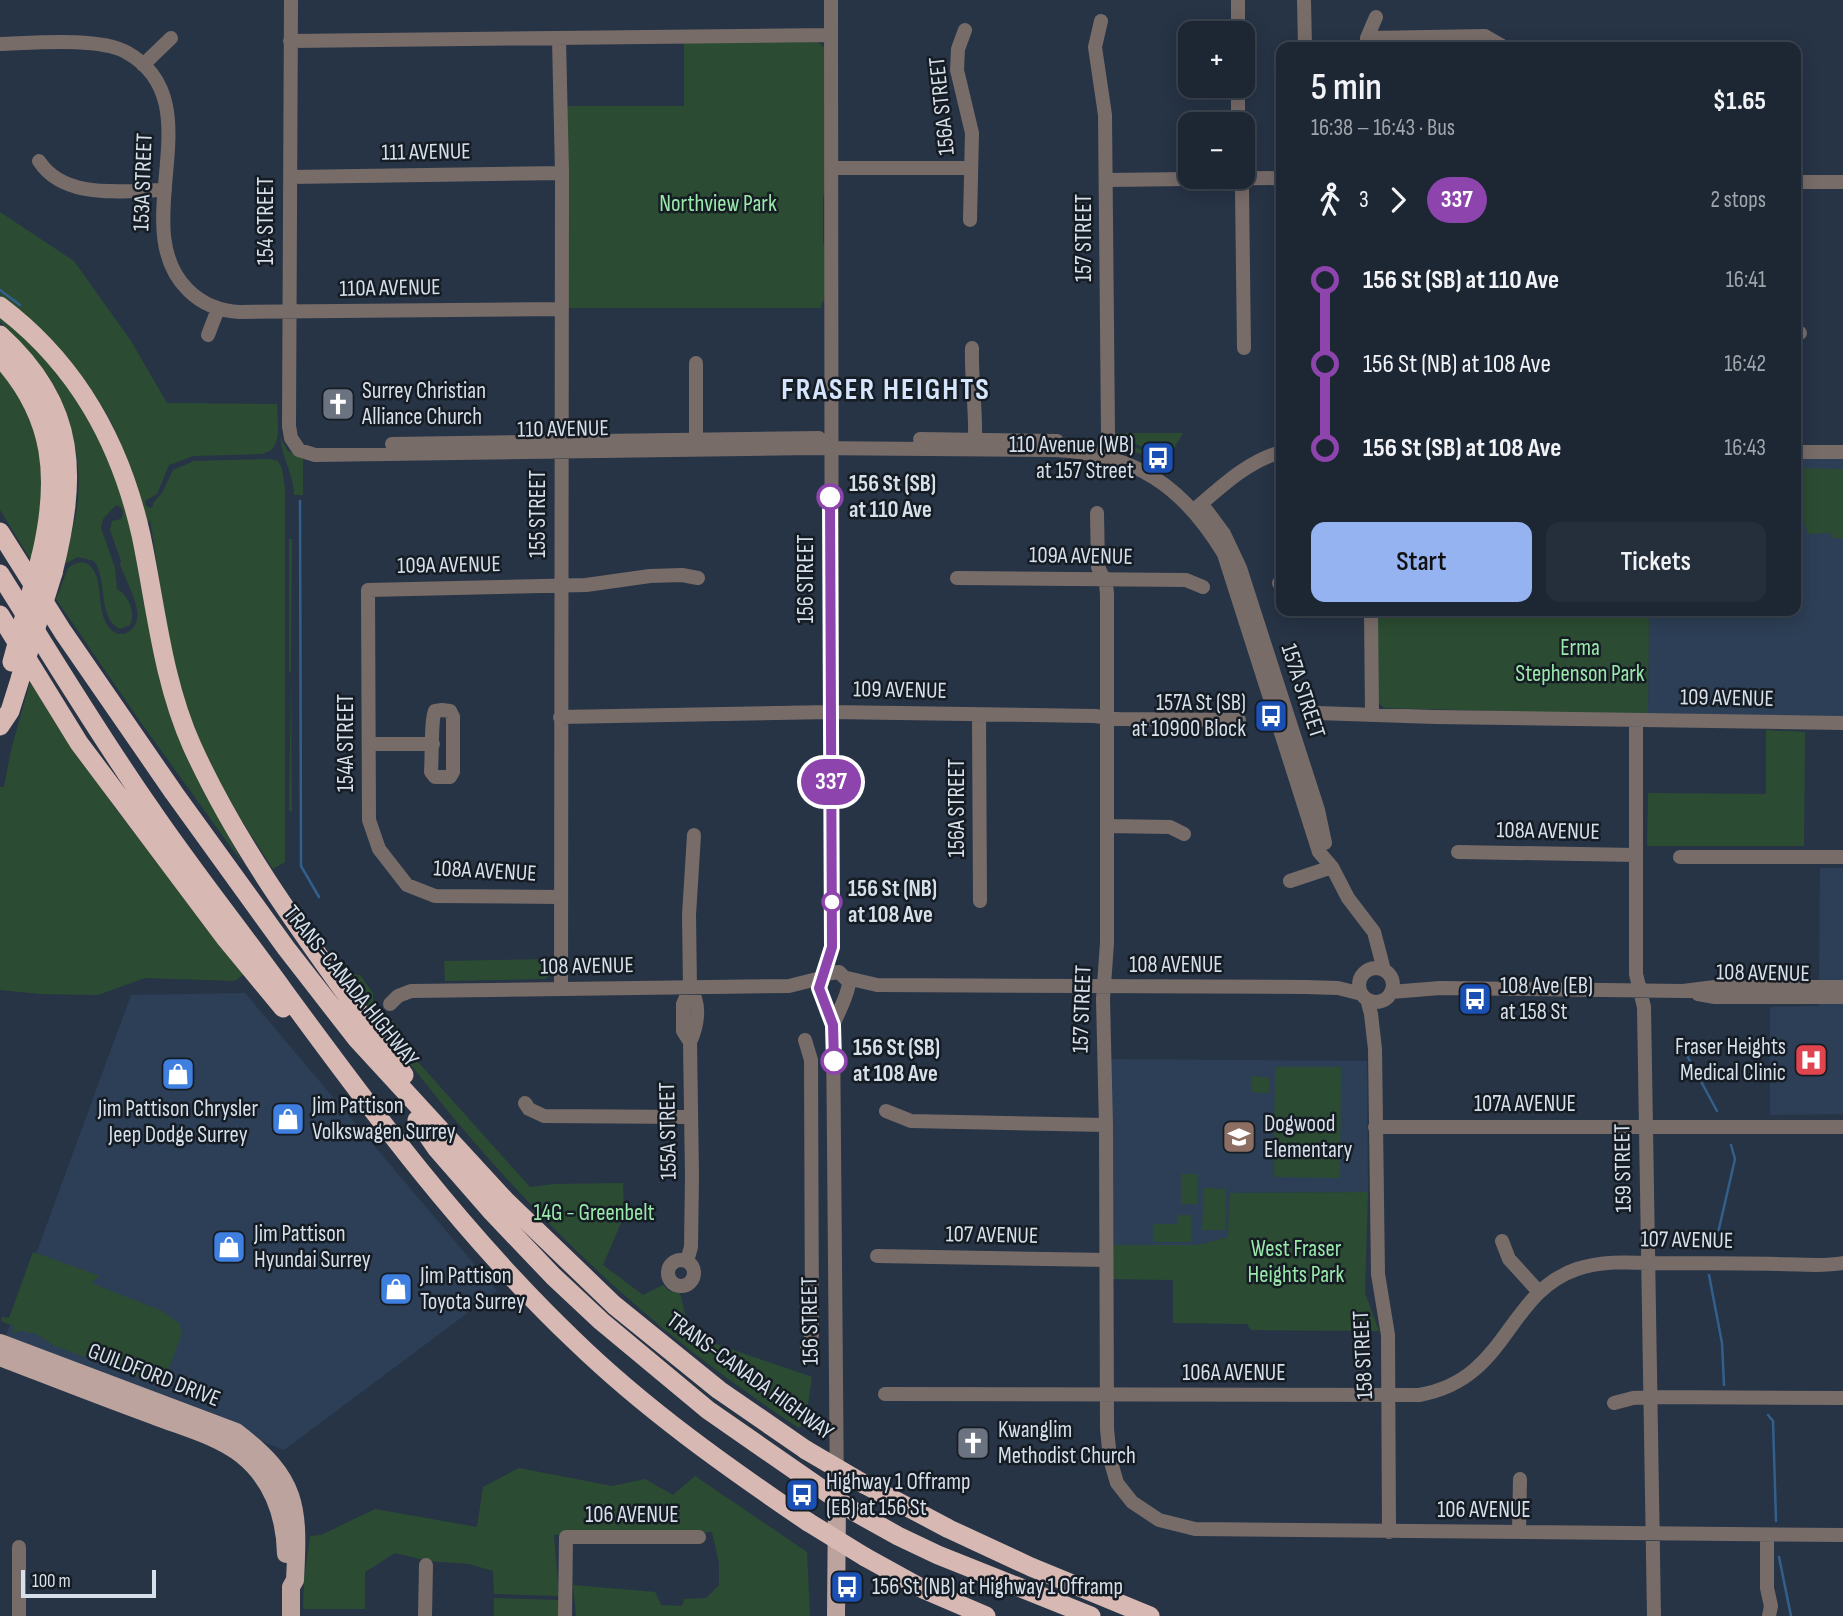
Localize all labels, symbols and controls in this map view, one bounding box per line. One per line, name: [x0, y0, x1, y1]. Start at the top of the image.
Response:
map controls: [1178, 21, 1255, 189]
button: +: [1178, 21, 1255, 98]
street label: 156A STREET: [923, 55, 961, 157]
text: 5 min: [1311, 65, 1382, 110]
text: $1.65: [1713, 86, 1766, 117]
button: −: [1178, 112, 1255, 189]
text: 16:38 – 16:43 · Bus: [1311, 114, 1455, 142]
street label: 153A STREET: [127, 132, 159, 232]
street label: 111 AVENUE: [381, 137, 471, 167]
street label: 154 STREET: [252, 177, 280, 265]
icon: walk: [1311, 181, 1349, 219]
icon: forward: [1379, 181, 1417, 219]
text: 337: [1441, 185, 1473, 214]
text: 3: [1359, 186, 1369, 214]
text: 2 stops: [1710, 186, 1766, 214]
park label: Northview Park: [659, 190, 777, 218]
street label: 157 STREET: [1070, 194, 1098, 282]
text: 156 St (SB) at 110 Ave: [1363, 265, 1559, 296]
text: 16:41: [1726, 266, 1766, 294]
street label: 110A AVENUE: [339, 273, 441, 303]
text: 156 St (NB) at 108 Ave: [1363, 349, 1551, 380]
text: 16:42: [1724, 350, 1766, 378]
district label: FRASER HEIGHTS: [781, 372, 991, 408]
place label: Surrey Christian Alliance Church: [361, 377, 486, 431]
church icon: Surrey Christian Alliance Church: [319, 385, 357, 423]
street label: 110 AVENUE: [517, 414, 609, 444]
place label: 110 Avenue (WB) at 157 Street: [1009, 431, 1134, 485]
text: 156 St (SB) at 108 Ave: [1363, 433, 1561, 464]
text: 16:43: [1724, 434, 1766, 462]
bus stop icon: 110 Avenue (WB) at 157 Street: [1139, 439, 1177, 477]
street label: 155 STREET: [524, 470, 552, 558]
place label: 156 St (SB) at 110 Ave: [849, 470, 936, 524]
marker: 156 St (SB) at 110 Ave: [817, 484, 843, 510]
button: Start: [1311, 522, 1532, 602]
button: Tickets: [1546, 522, 1766, 602]
street label: 156 STREET: [792, 535, 820, 623]
street label: 109A AVENUE: [1029, 541, 1133, 571]
street label: 109A AVENUE: [397, 550, 501, 580]
park label: Erma Stephenson Park: [1515, 634, 1645, 688]
street label: 157A STREET: [1275, 640, 1331, 742]
street label: 109 AVENUE: [853, 675, 947, 705]
street label: 109 AVENUE: [1680, 683, 1774, 713]
place label: 157A St (SB) at 10900 Block: [1132, 689, 1246, 743]
street label: 154A STREET: [332, 694, 360, 792]
bus stop icon: 157A St (SB) at 10900 Block: [1252, 697, 1290, 735]
line badge: 337: [791, 759, 871, 805]
street label: 156A STREET: [943, 759, 971, 857]
text: 337: [815, 767, 847, 796]
street label: 108A AVENUE: [1496, 816, 1600, 846]
street label: 108A AVENUE: [433, 854, 537, 888]
place label: 156 St (NB) at 108 Ave: [848, 875, 937, 929]
marker: 156 St (NB) at 108 Ave: [822, 892, 842, 912]
street label: TRANS-CANADA HIGHWAY: [277, 900, 425, 1073]
street label: 108 AVENUE: [540, 951, 634, 981]
street label: 108 AVENUE: [1129, 951, 1223, 979]
street label: 108 AVENUE: [1716, 958, 1810, 988]
street label: 157 STREET: [1066, 965, 1098, 1053]
place label: 108 Ave (EB) at 158 St: [1500, 972, 1593, 1026]
bus stop icon: 108 Ave (EB) at 158 St: [1456, 980, 1494, 1018]
place label: Fraser Heights Medical Clinic: [1675, 1033, 1786, 1087]
place label: 156 St (SB) at 108 Ave: [853, 1034, 940, 1088]
hospital icon: Fraser Heights Medical Clinic: [1792, 1041, 1830, 1079]
marker: 156 St (SB) at 108 Ave: [821, 1048, 847, 1074]
shop icon: Jim Pattison Chrysler Jeep Dodge Surrey: [159, 1055, 197, 1093]
street label: 155A STREET: [653, 1082, 683, 1180]
street label: 107A AVENUE: [1474, 1090, 1576, 1118]
place label: Jim Pattison Volkswagen Surrey: [311, 1092, 456, 1146]
place label: Jim Pattison Chrysler Jeep Dodge Surrey: [97, 1095, 259, 1149]
shop icon: Jim Pattison Volkswagen Surrey: [269, 1100, 307, 1138]
place label: Dogwood Elementary: [1264, 1110, 1353, 1164]
school or university icon: Dogwood Elementary: [1220, 1118, 1258, 1156]
street label: 159 STREET: [1608, 1123, 1638, 1213]
park label: 14G - Greenbelt: [533, 1199, 655, 1227]
place label: Jim Pattison Hyundai Surrey: [253, 1220, 371, 1274]
street label: 107 AVENUE: [945, 1220, 1039, 1250]
street label: 107 AVENUE: [1640, 1225, 1734, 1255]
shop icon: Jim Pattison Hyundai Surrey: [210, 1228, 248, 1266]
park label: West Fraser Heights Park: [1248, 1235, 1345, 1289]
place label: Jim Pattison Toyota Surrey: [419, 1262, 525, 1316]
shop icon: Jim Pattison Toyota Surrey: [377, 1270, 415, 1308]
street label: 156 STREET: [795, 1276, 825, 1366]
street label: TRANS-CANADA HIGHWAY: [661, 1306, 839, 1446]
street label: 158 STREET: [1347, 1310, 1379, 1400]
street label: GUILDFORD DRIVE: [84, 1337, 224, 1413]
street label: 106A AVENUE: [1182, 1359, 1286, 1387]
place label: Kwanglim Methodist Church: [998, 1416, 1136, 1470]
church icon: Kwanglim Methodist Church: [954, 1424, 992, 1462]
place label: Highway 1 Offramp (EB) at 156 St: [826, 1468, 970, 1522]
bus stop icon: Highway 1 Offramp (EB) at 156 St: [783, 1476, 821, 1514]
street label: 106 AVENUE: [1437, 1496, 1531, 1524]
street label: 106 AVENUE: [585, 1501, 679, 1529]
scale bar: [21, 1567, 156, 1599]
bus stop icon: 156 St (NB) at Highway 1 Offramp: [828, 1568, 866, 1606]
text: 100 m: [32, 1570, 71, 1593]
place label: 156 St (NB) at Highway 1 Offramp: [872, 1573, 1123, 1601]

